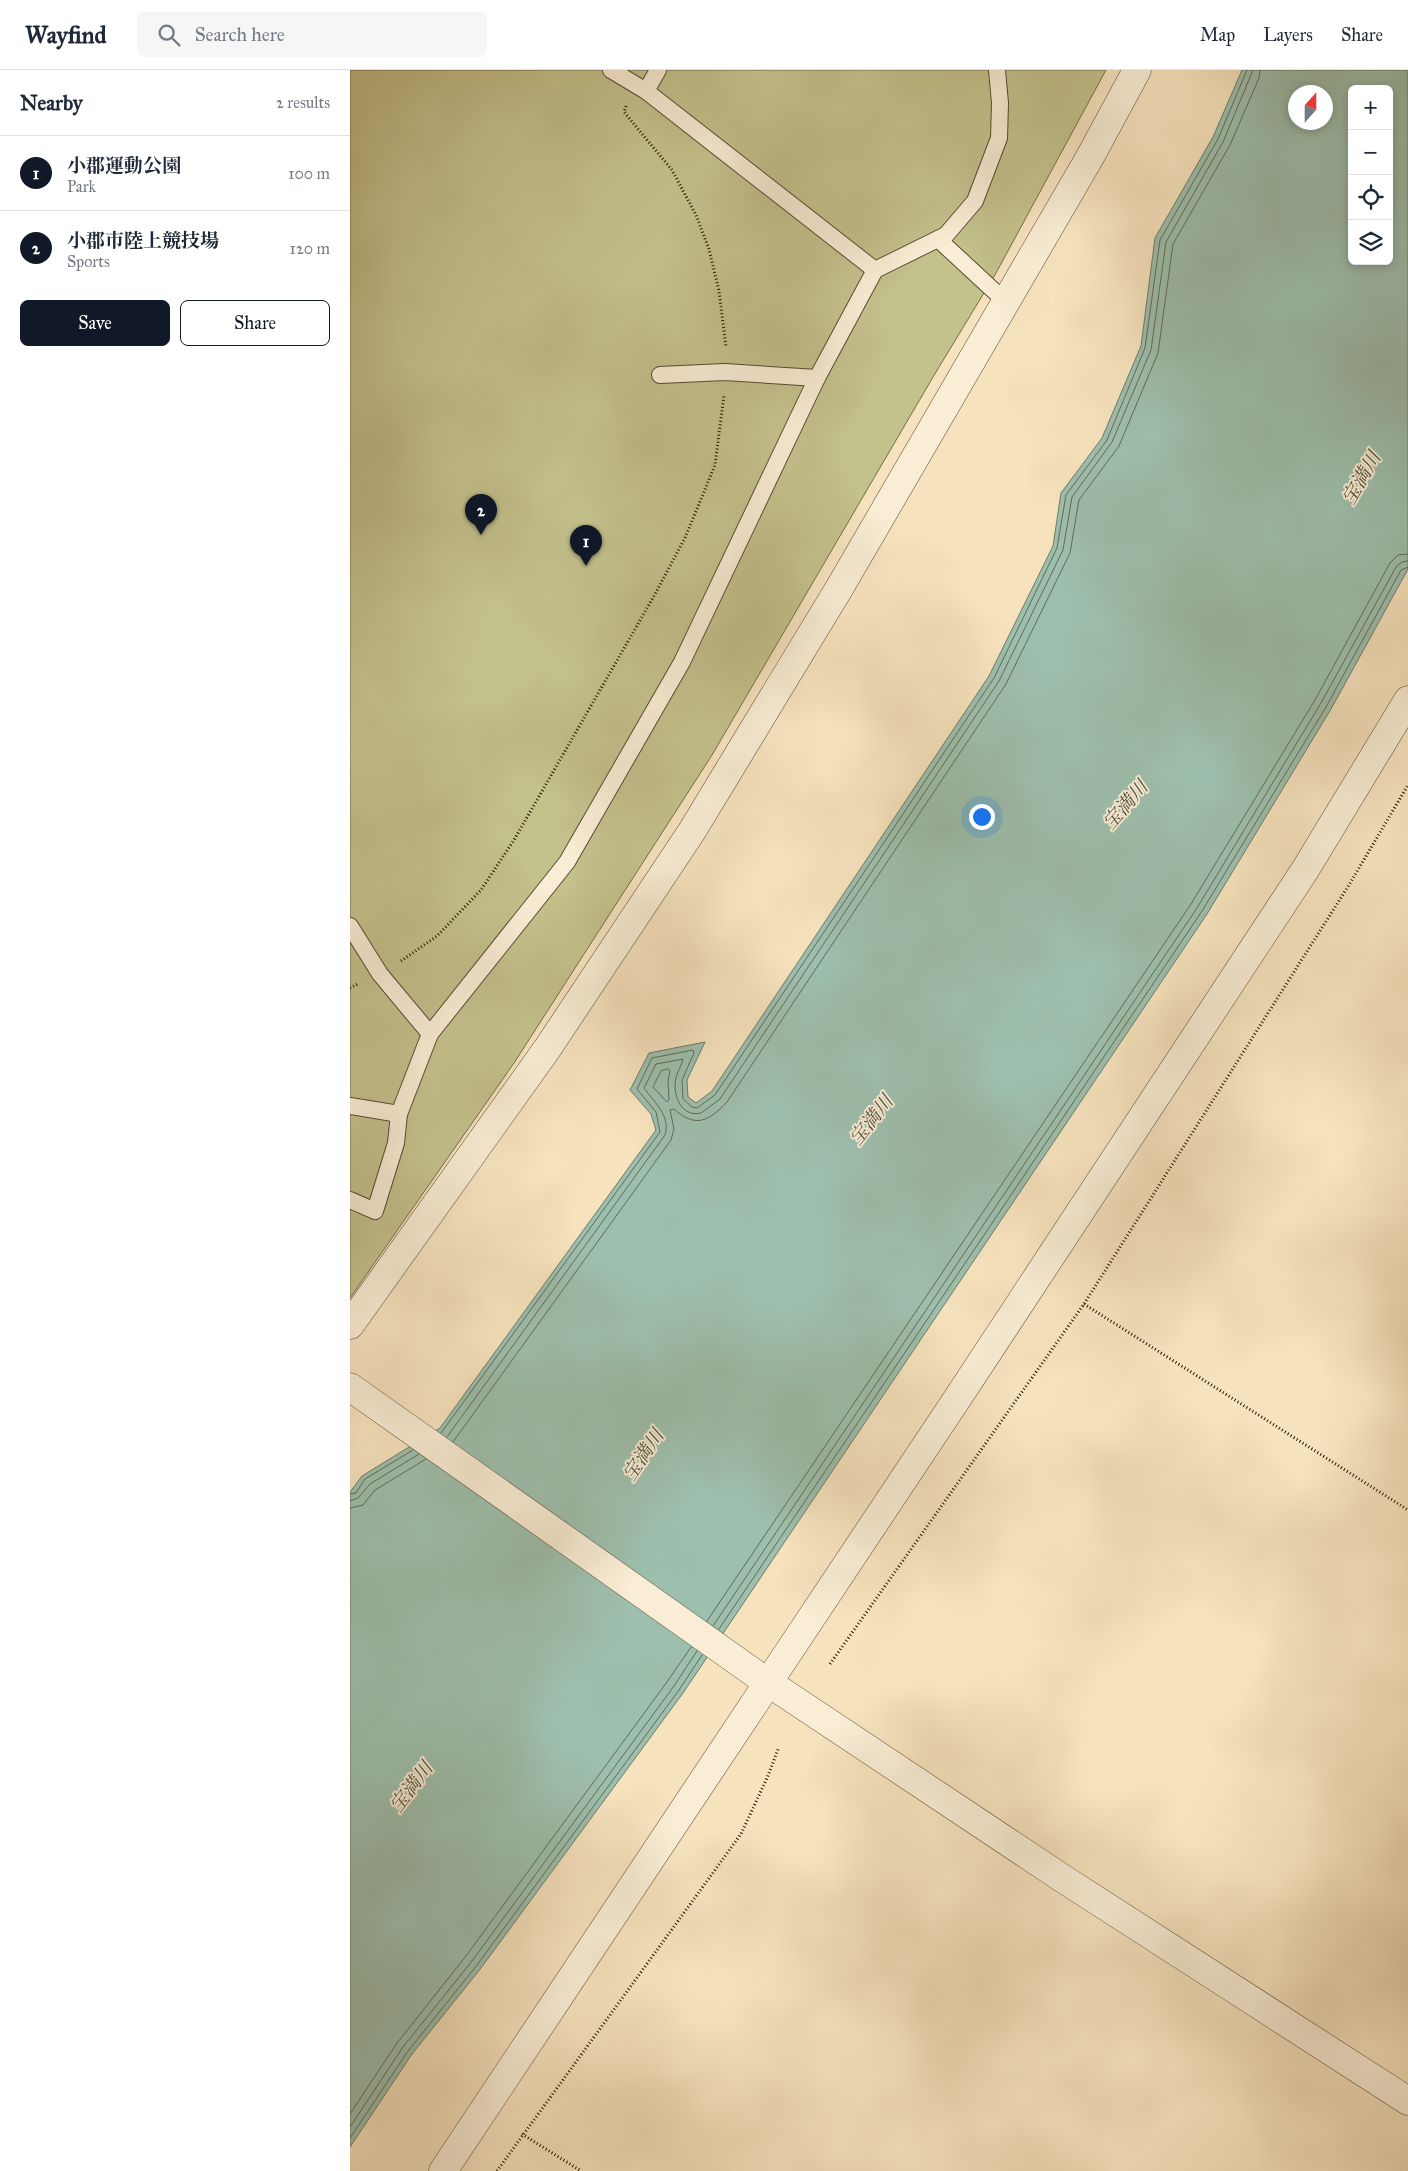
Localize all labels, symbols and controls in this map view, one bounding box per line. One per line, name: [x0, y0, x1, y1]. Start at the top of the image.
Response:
search box: [137, 12, 487, 57]
text: Wayfind: [25, 20, 107, 50]
icon: search: [155, 21, 183, 49]
text: Search here: [195, 23, 285, 46]
text: Map: [1200, 24, 1235, 46]
text: Layers: [1263, 24, 1313, 46]
text: Share: [1341, 24, 1383, 46]
north arrow: [1288, 85, 1333, 130]
map controls: [1348, 85, 1393, 265]
button: +: [1348, 85, 1393, 130]
text: Nearby: [20, 90, 83, 116]
text: 2 results: [276, 93, 330, 112]
button: −: [1348, 130, 1393, 175]
text: 小郡運動公園: [67, 154, 181, 177]
text: 1: [33, 164, 39, 183]
text: 100 m: [288, 164, 330, 183]
button: locate: [1348, 175, 1393, 220]
text: Park: [67, 177, 96, 196]
button: layers: [1348, 220, 1393, 265]
text: 小郡市陸上競技場: [67, 229, 219, 252]
text: 2: [32, 239, 40, 258]
text: 120 m: [290, 239, 330, 258]
text: Sports: [67, 252, 110, 271]
button: Save: [20, 300, 170, 346]
button: Share: [180, 300, 330, 346]
water label: 宝満川: [1337, 446, 1386, 508]
pin: 2: [465, 494, 497, 535]
pin: 1: [570, 525, 602, 566]
water label: 宝満川: [1098, 774, 1154, 834]
your location: [969, 804, 995, 830]
water label: 宝満川: [844, 1089, 899, 1150]
water label: 宝満川: [618, 1423, 670, 1485]
water label: 宝満川: [385, 1756, 439, 1817]

